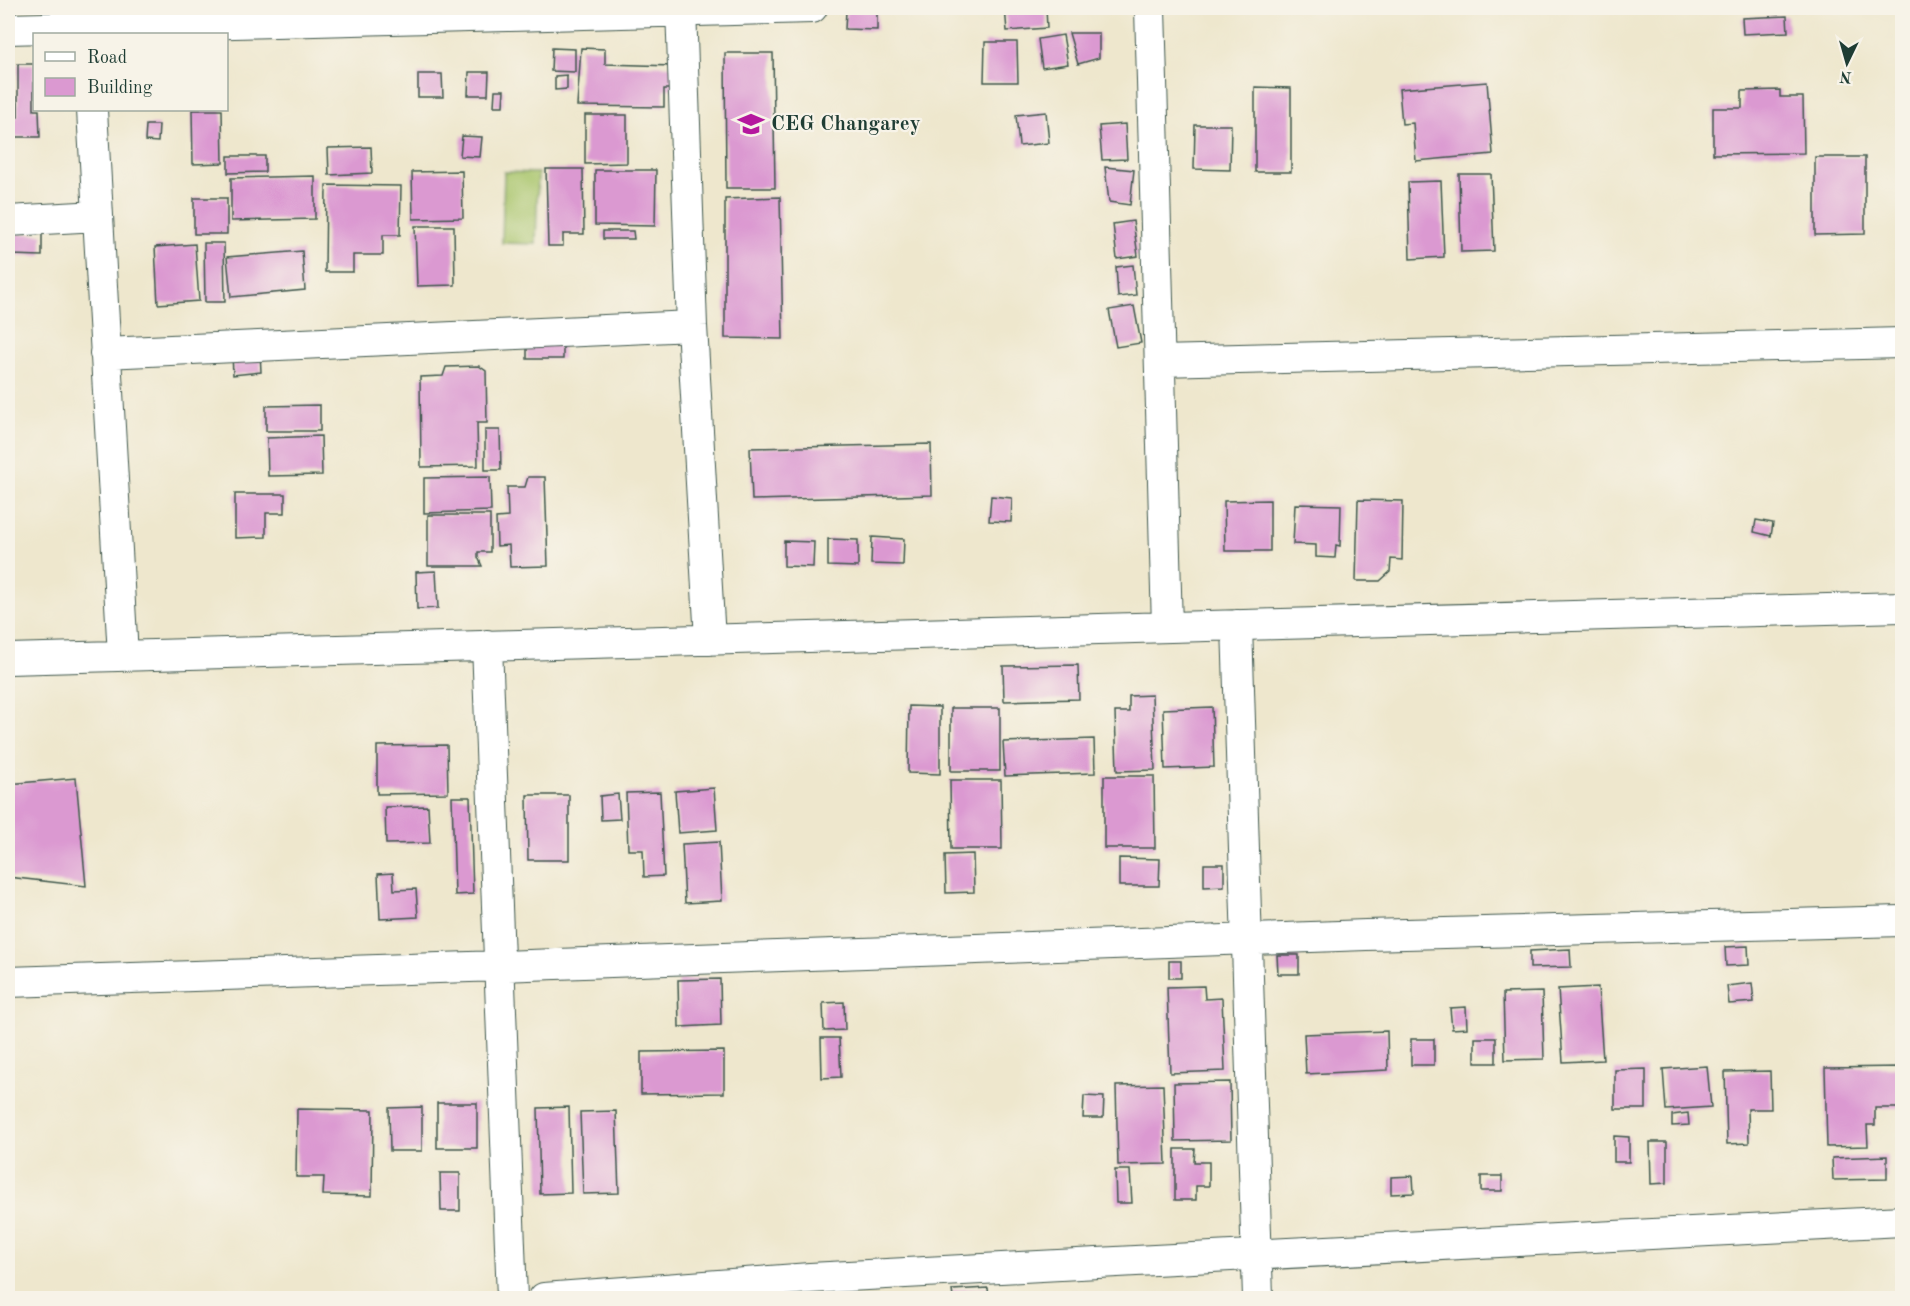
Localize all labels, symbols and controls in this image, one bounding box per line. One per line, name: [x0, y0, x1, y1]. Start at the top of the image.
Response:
legend: [33, 33, 228, 111]
north arrow: [1817, 33, 1877, 93]
text: Road: [87, 49, 127, 67]
text: N: [1838, 67, 1853, 84]
text: Building: [87, 79, 153, 97]
school or university icon: CEG Changarey: [736, 109, 766, 139]
place label: CEG Changarey: [771, 114, 921, 135]

